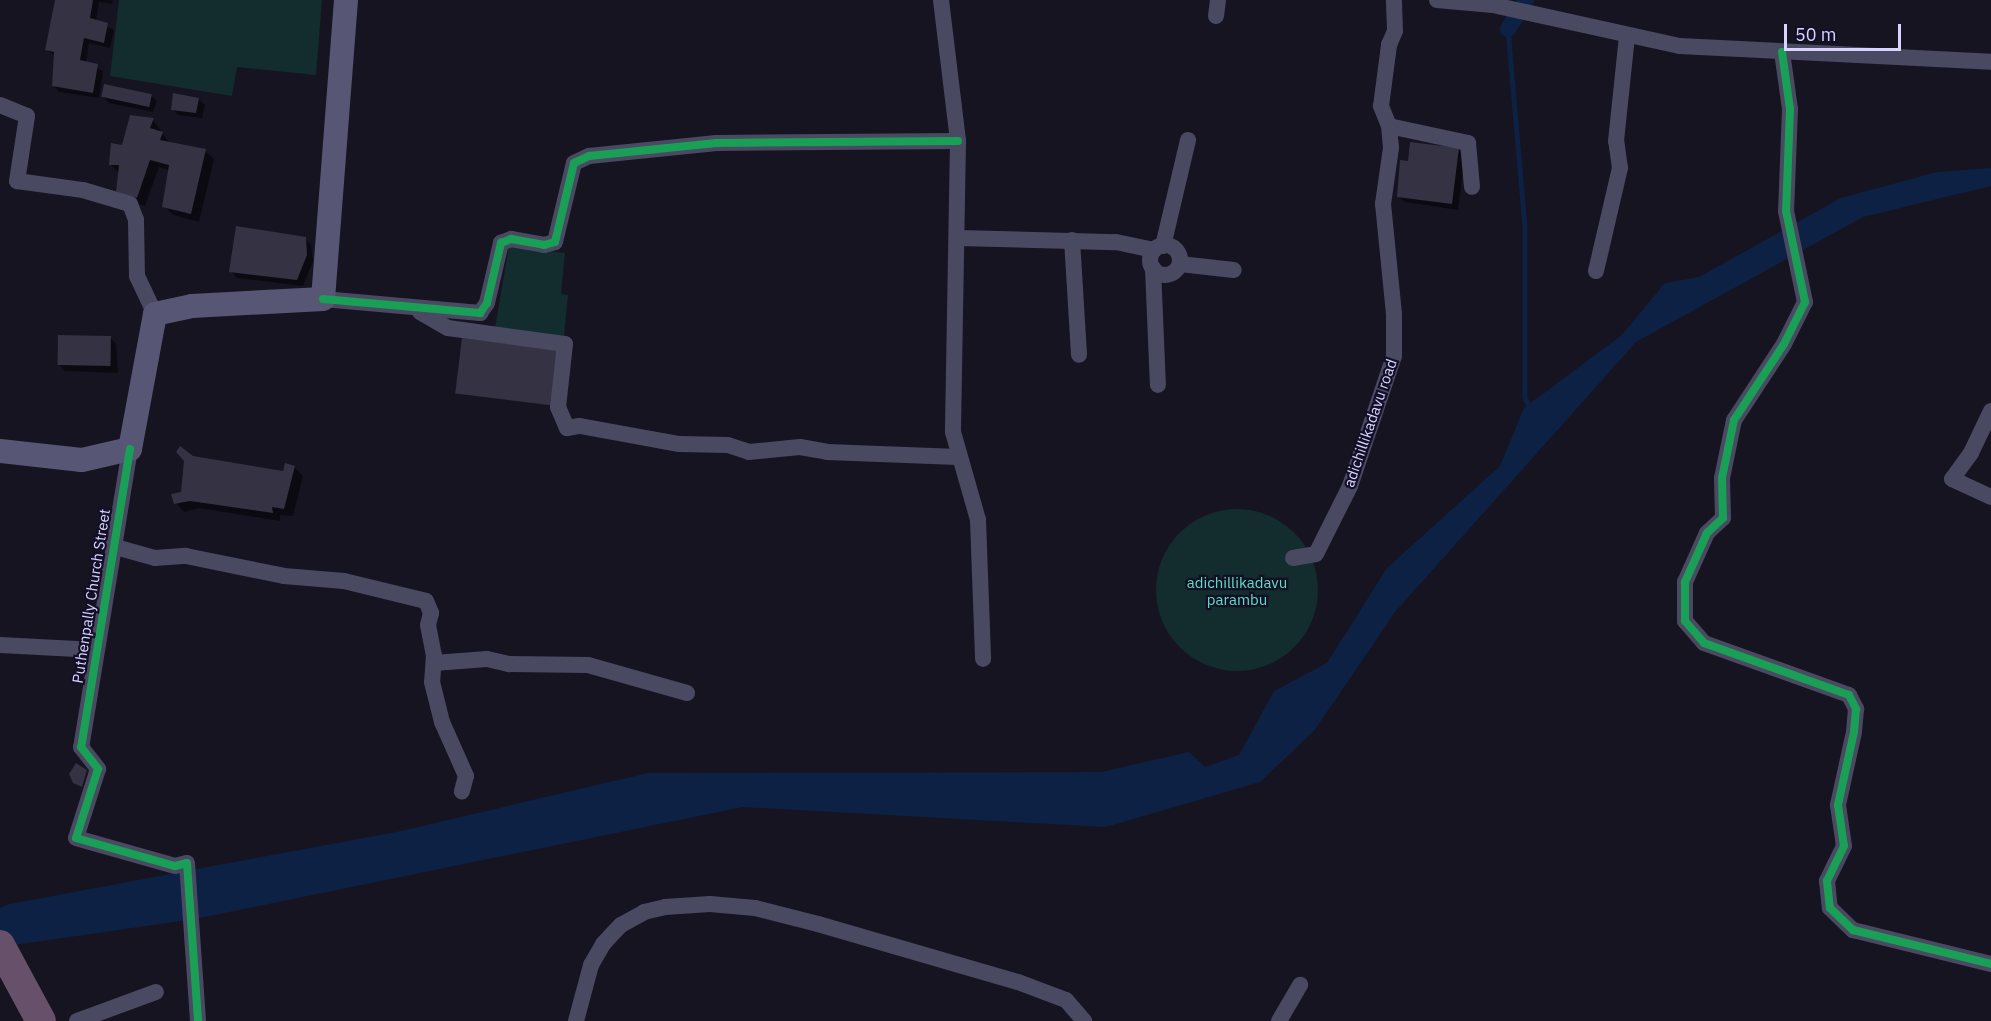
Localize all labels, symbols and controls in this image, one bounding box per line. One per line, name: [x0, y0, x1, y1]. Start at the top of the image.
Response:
scale bar: [1787, 12, 1904, 50]
text: 50 m: [1795, 23, 1837, 46]
street label: adichillikadavu road: [1340, 356, 1400, 490]
street label: Puthenpally Church Street: [68, 508, 114, 684]
park label: adichillikadavu parambu: [1187, 573, 1287, 608]

